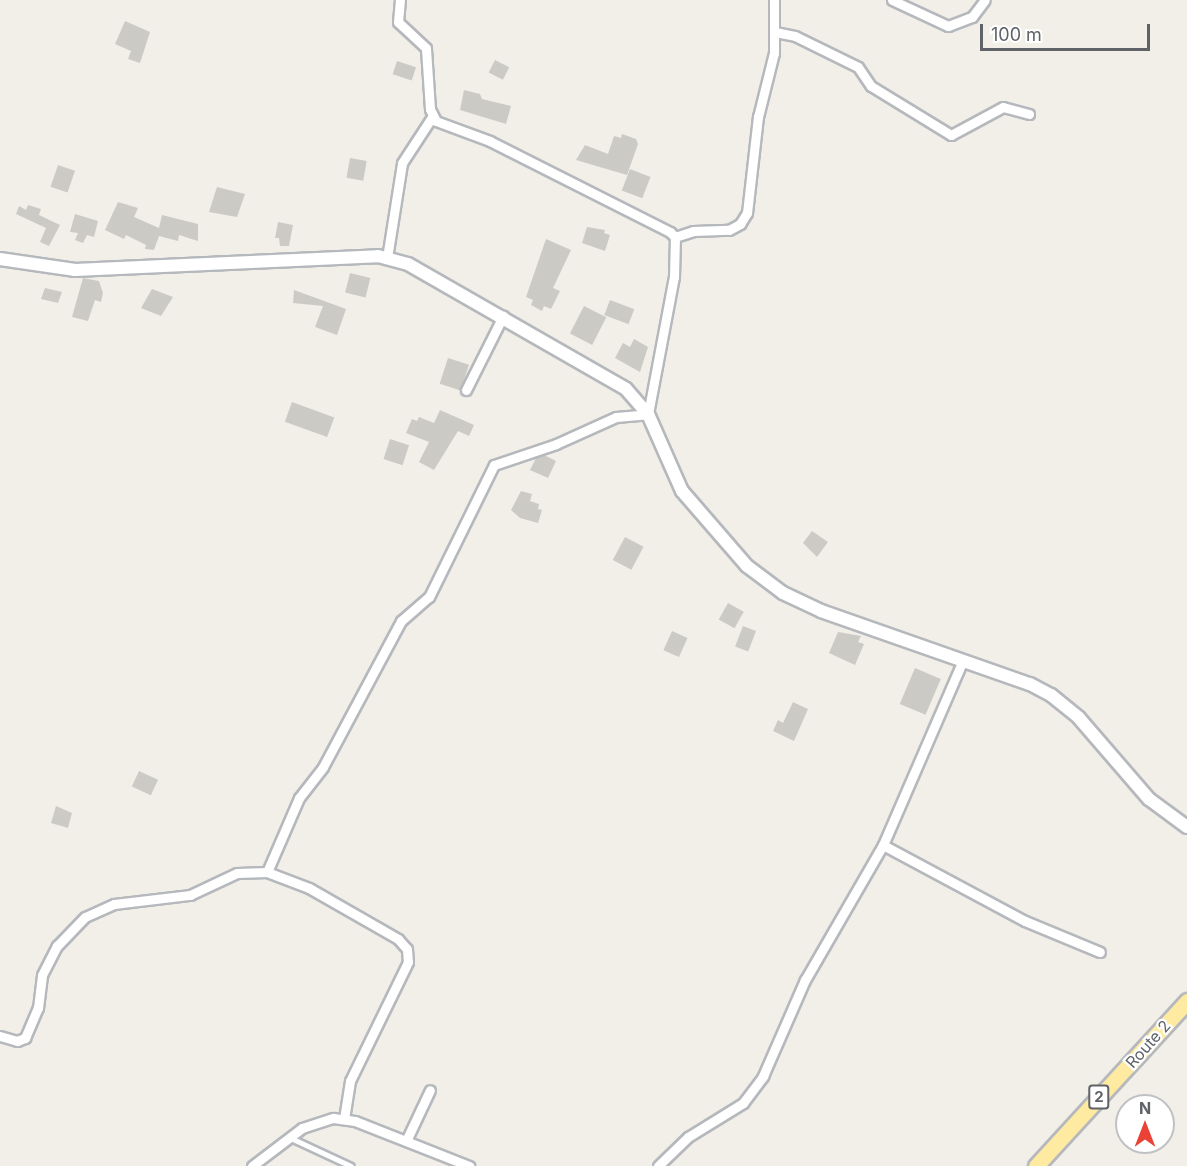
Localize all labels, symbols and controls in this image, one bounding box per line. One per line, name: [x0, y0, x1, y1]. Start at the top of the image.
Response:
scale bar: [983, 12, 1152, 50]
text: 100 m: [991, 24, 1042, 45]
street label: Route 2: [1122, 1016, 1174, 1072]
road number: 2: [1087, 1085, 1111, 1109]
north arrow: [1115, 1094, 1175, 1154]
text: N: [1139, 1098, 1151, 1118]

